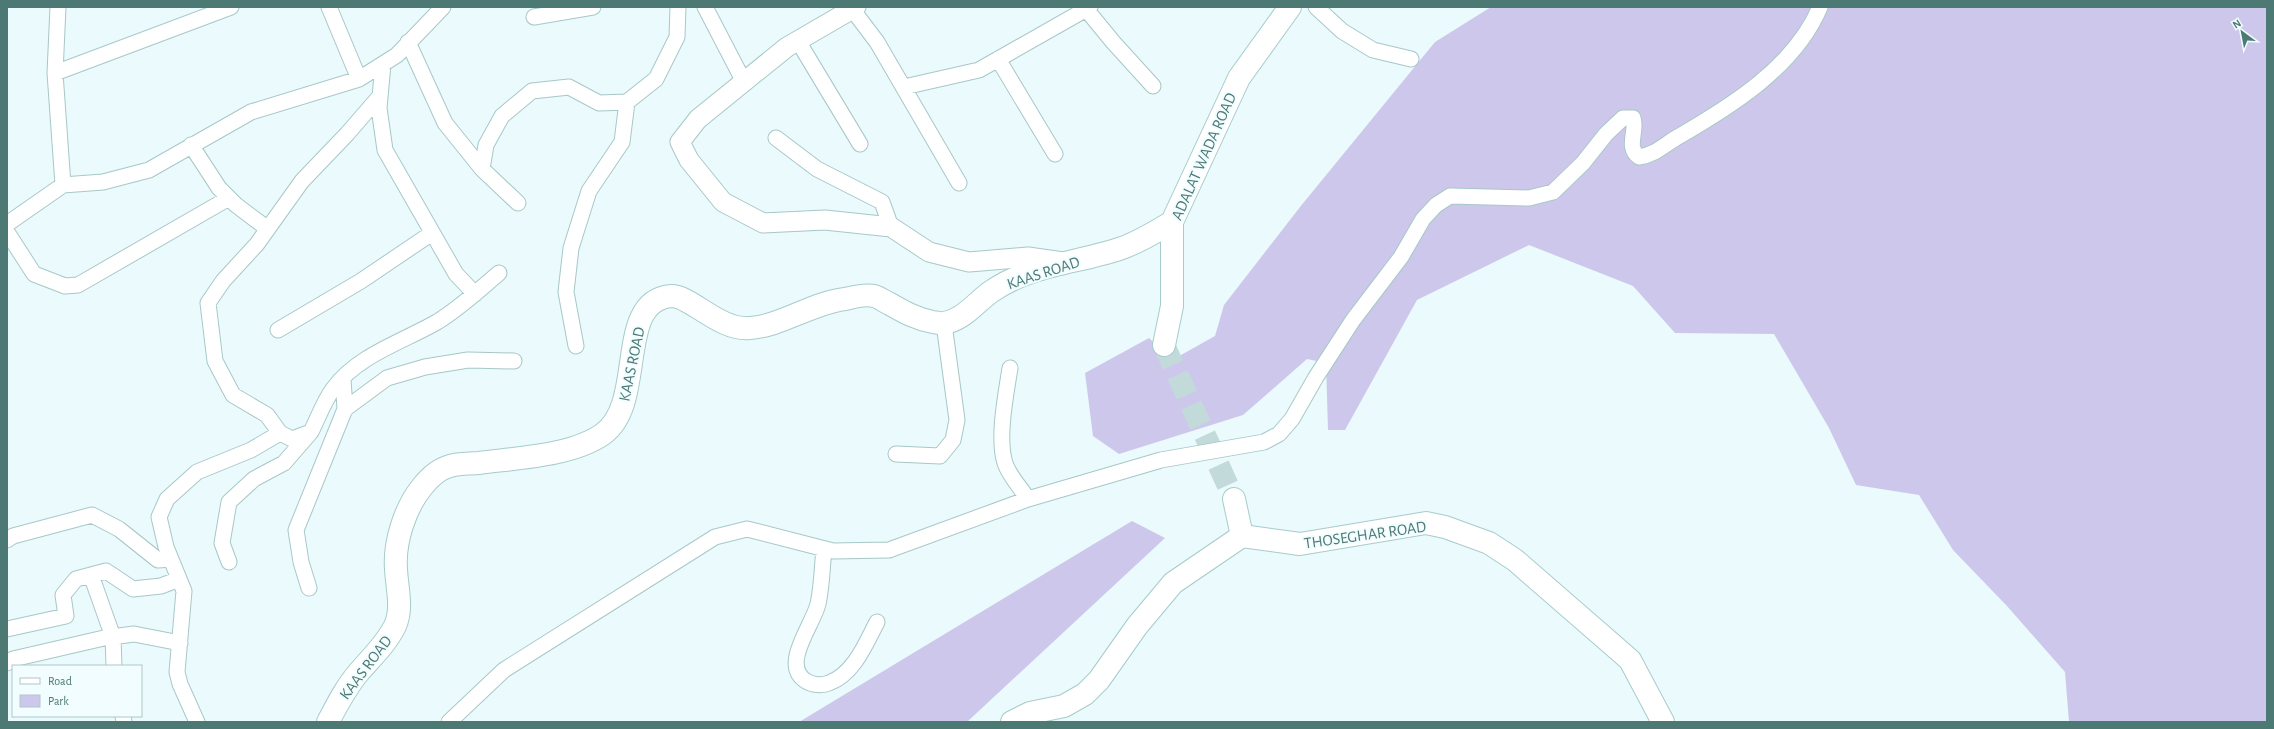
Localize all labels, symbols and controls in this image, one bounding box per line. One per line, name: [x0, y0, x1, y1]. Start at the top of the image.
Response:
north arrow: [2222, 12, 2262, 52]
text: N: [2231, 17, 2243, 31]
street label: ADALAT WADA ROAD: [1169, 90, 1239, 222]
street label: KAAS ROAD: [1005, 254, 1082, 292]
street label: KAAS ROAD: [616, 326, 648, 403]
street label: THOSEGHAR ROAD: [1303, 518, 1427, 551]
street label: KAAS ROAD: [337, 633, 395, 703]
legend: [12, 665, 142, 717]
text: Road: [48, 675, 72, 687]
text: Park: [48, 695, 69, 707]

